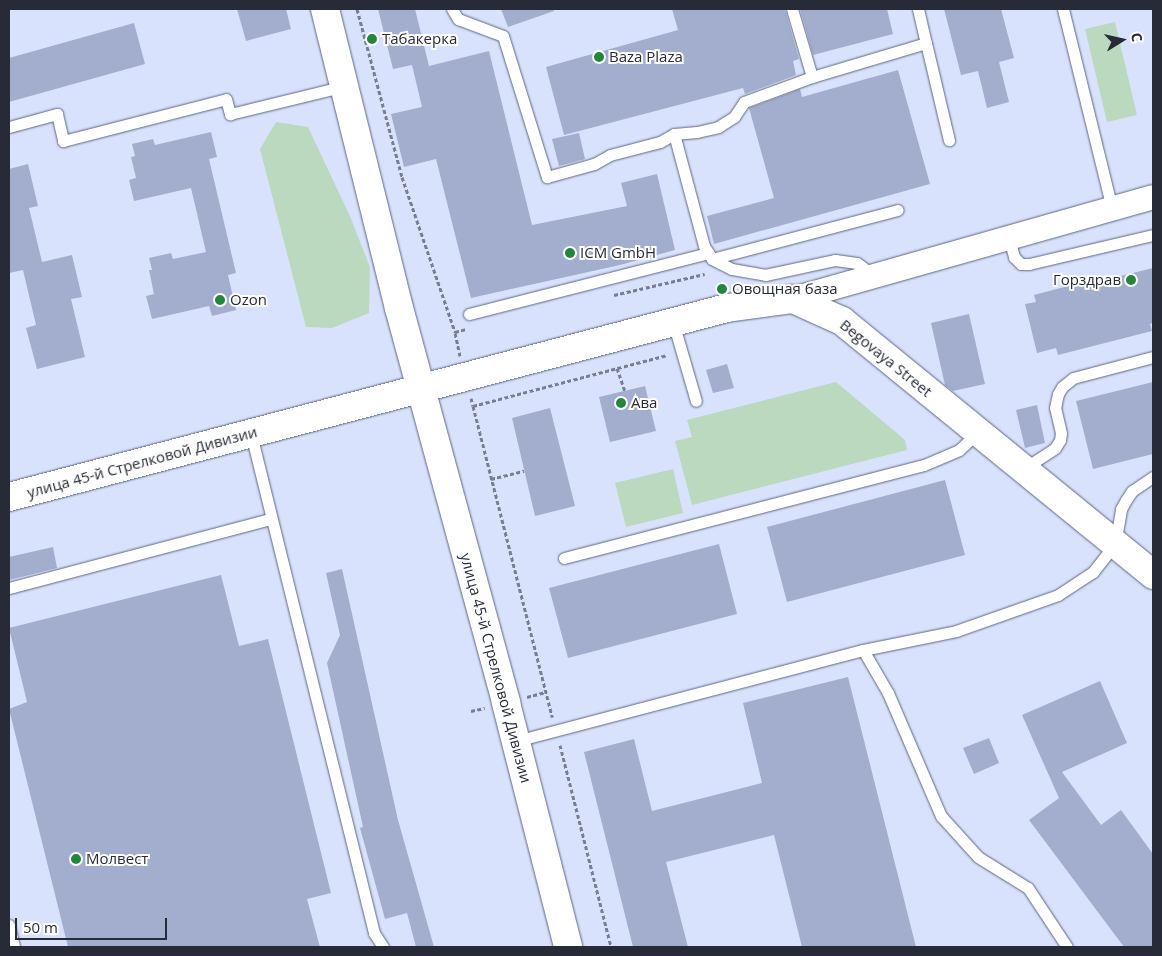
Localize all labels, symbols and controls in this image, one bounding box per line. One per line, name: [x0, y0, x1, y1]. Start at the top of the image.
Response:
north arrow: [1097, 15, 1147, 65]
place label: Табакерка: [382, 30, 457, 48]
text: С: [1127, 31, 1147, 43]
marker: Табакерка: [366, 33, 378, 45]
place label: Baza Plaza: [609, 48, 683, 66]
marker: Baza Plaza: [593, 51, 605, 63]
place label: ICM GmbH: [580, 244, 656, 262]
marker: ICM GmbH: [564, 247, 576, 259]
place label: Горздрав: [1053, 271, 1121, 289]
marker: Горздрав: [1125, 274, 1137, 286]
place label: Овощная база: [732, 280, 838, 298]
marker: Овощная база: [716, 283, 728, 295]
place label: Ozon: [230, 291, 267, 309]
marker: Ozon: [214, 294, 226, 306]
street label: Begovaya Street: [837, 316, 935, 400]
place label: Ава: [631, 394, 657, 412]
marker: Ава: [615, 397, 627, 409]
street label: улица 45-й Стрелковой Дивизии: [25, 423, 259, 501]
street label: улица 45-й Стрелковой Дивизии: [457, 551, 535, 785]
place label: Молвест: [86, 850, 148, 868]
marker: Молвест: [70, 853, 82, 865]
scale bar: [18, 908, 170, 940]
text: 50 m: [23, 917, 58, 937]

